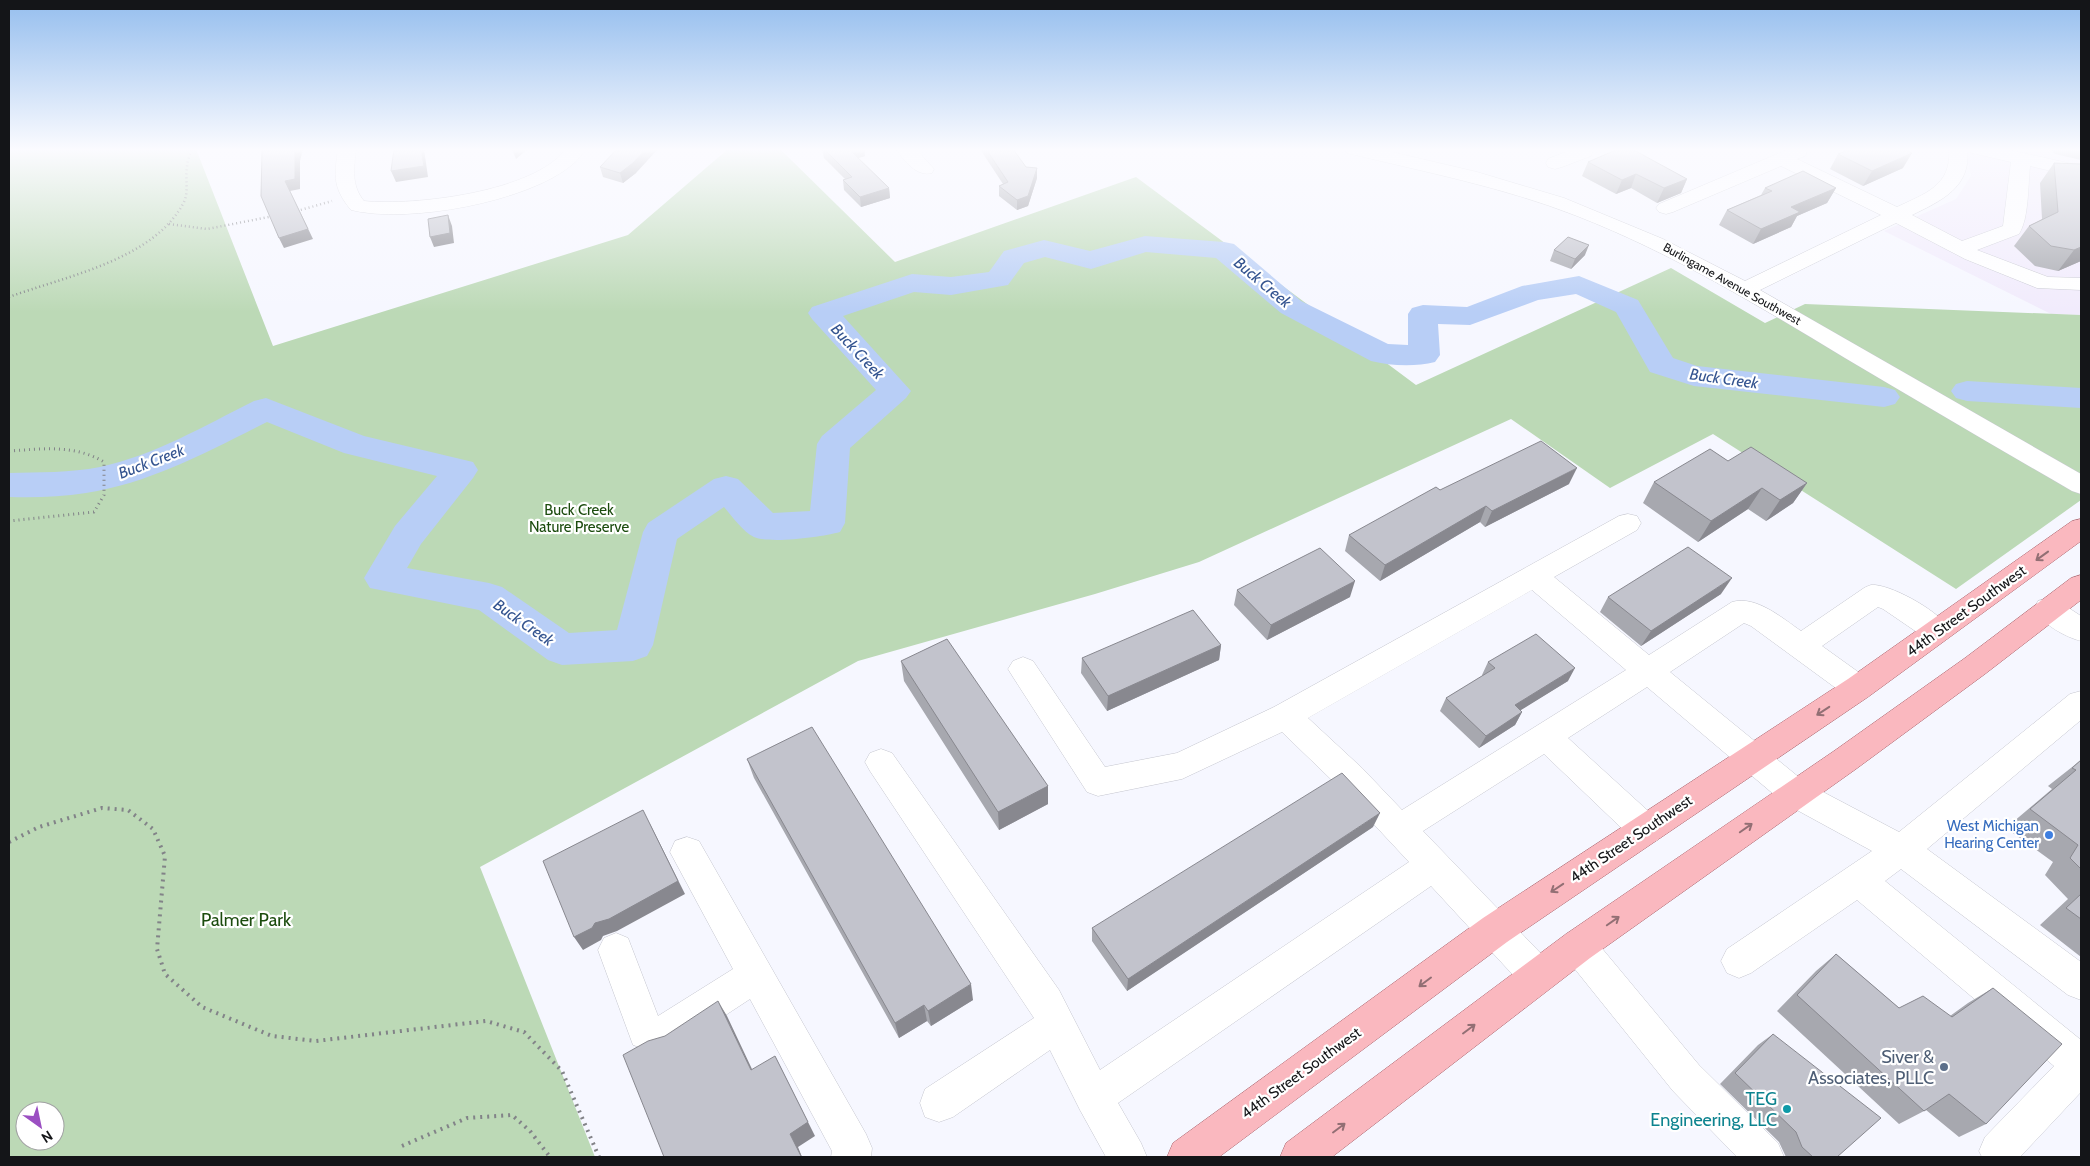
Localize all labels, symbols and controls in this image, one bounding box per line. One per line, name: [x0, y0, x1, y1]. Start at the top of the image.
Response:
street label: Burlingame Avenue Southwest: [1661, 239, 1804, 328]
water label: Buck Creek: [1230, 253, 1296, 313]
water label: Buck Creek: [827, 320, 889, 384]
water label: Buck Creek: [1688, 364, 1761, 393]
water label: Buck Creek: [116, 440, 188, 483]
park label: Buck Creek Nature Preserve: [529, 501, 629, 536]
one-way arrow: [2035, 551, 2049, 561]
street label: 44th Street Southwest: [1903, 562, 2029, 660]
water label: Buck Creek: [490, 595, 558, 651]
one-way arrow: [1817, 706, 1831, 716]
street label: 44th Street Southwest: [1566, 791, 1696, 887]
place label: West Michigan Hearing Center: [1944, 817, 2039, 852]
one-way arrow: [1738, 823, 1752, 833]
marker: West Michigan Hearing Center: [2043, 829, 2055, 841]
one-way arrow: [1551, 884, 1565, 894]
park label: Palmer Park: [201, 909, 292, 931]
one-way arrow: [1606, 916, 1619, 927]
one-way arrow: [1418, 977, 1432, 987]
street label: 44th Street Southwest: [1238, 1024, 1364, 1122]
one-way arrow: [1462, 1024, 1475, 1035]
place label: Siver & Associates, PLLC: [1808, 1046, 1934, 1089]
marker: Siver & Associates, PLLC: [1938, 1061, 1950, 1073]
place label: TEG Engineering, LLC: [1650, 1088, 1777, 1131]
north arrow: [15, 1101, 65, 1151]
marker: TEG Engineering, LLC: [1781, 1103, 1793, 1115]
one-way arrow: [1332, 1122, 1345, 1133]
text: N: [38, 1127, 56, 1147]

